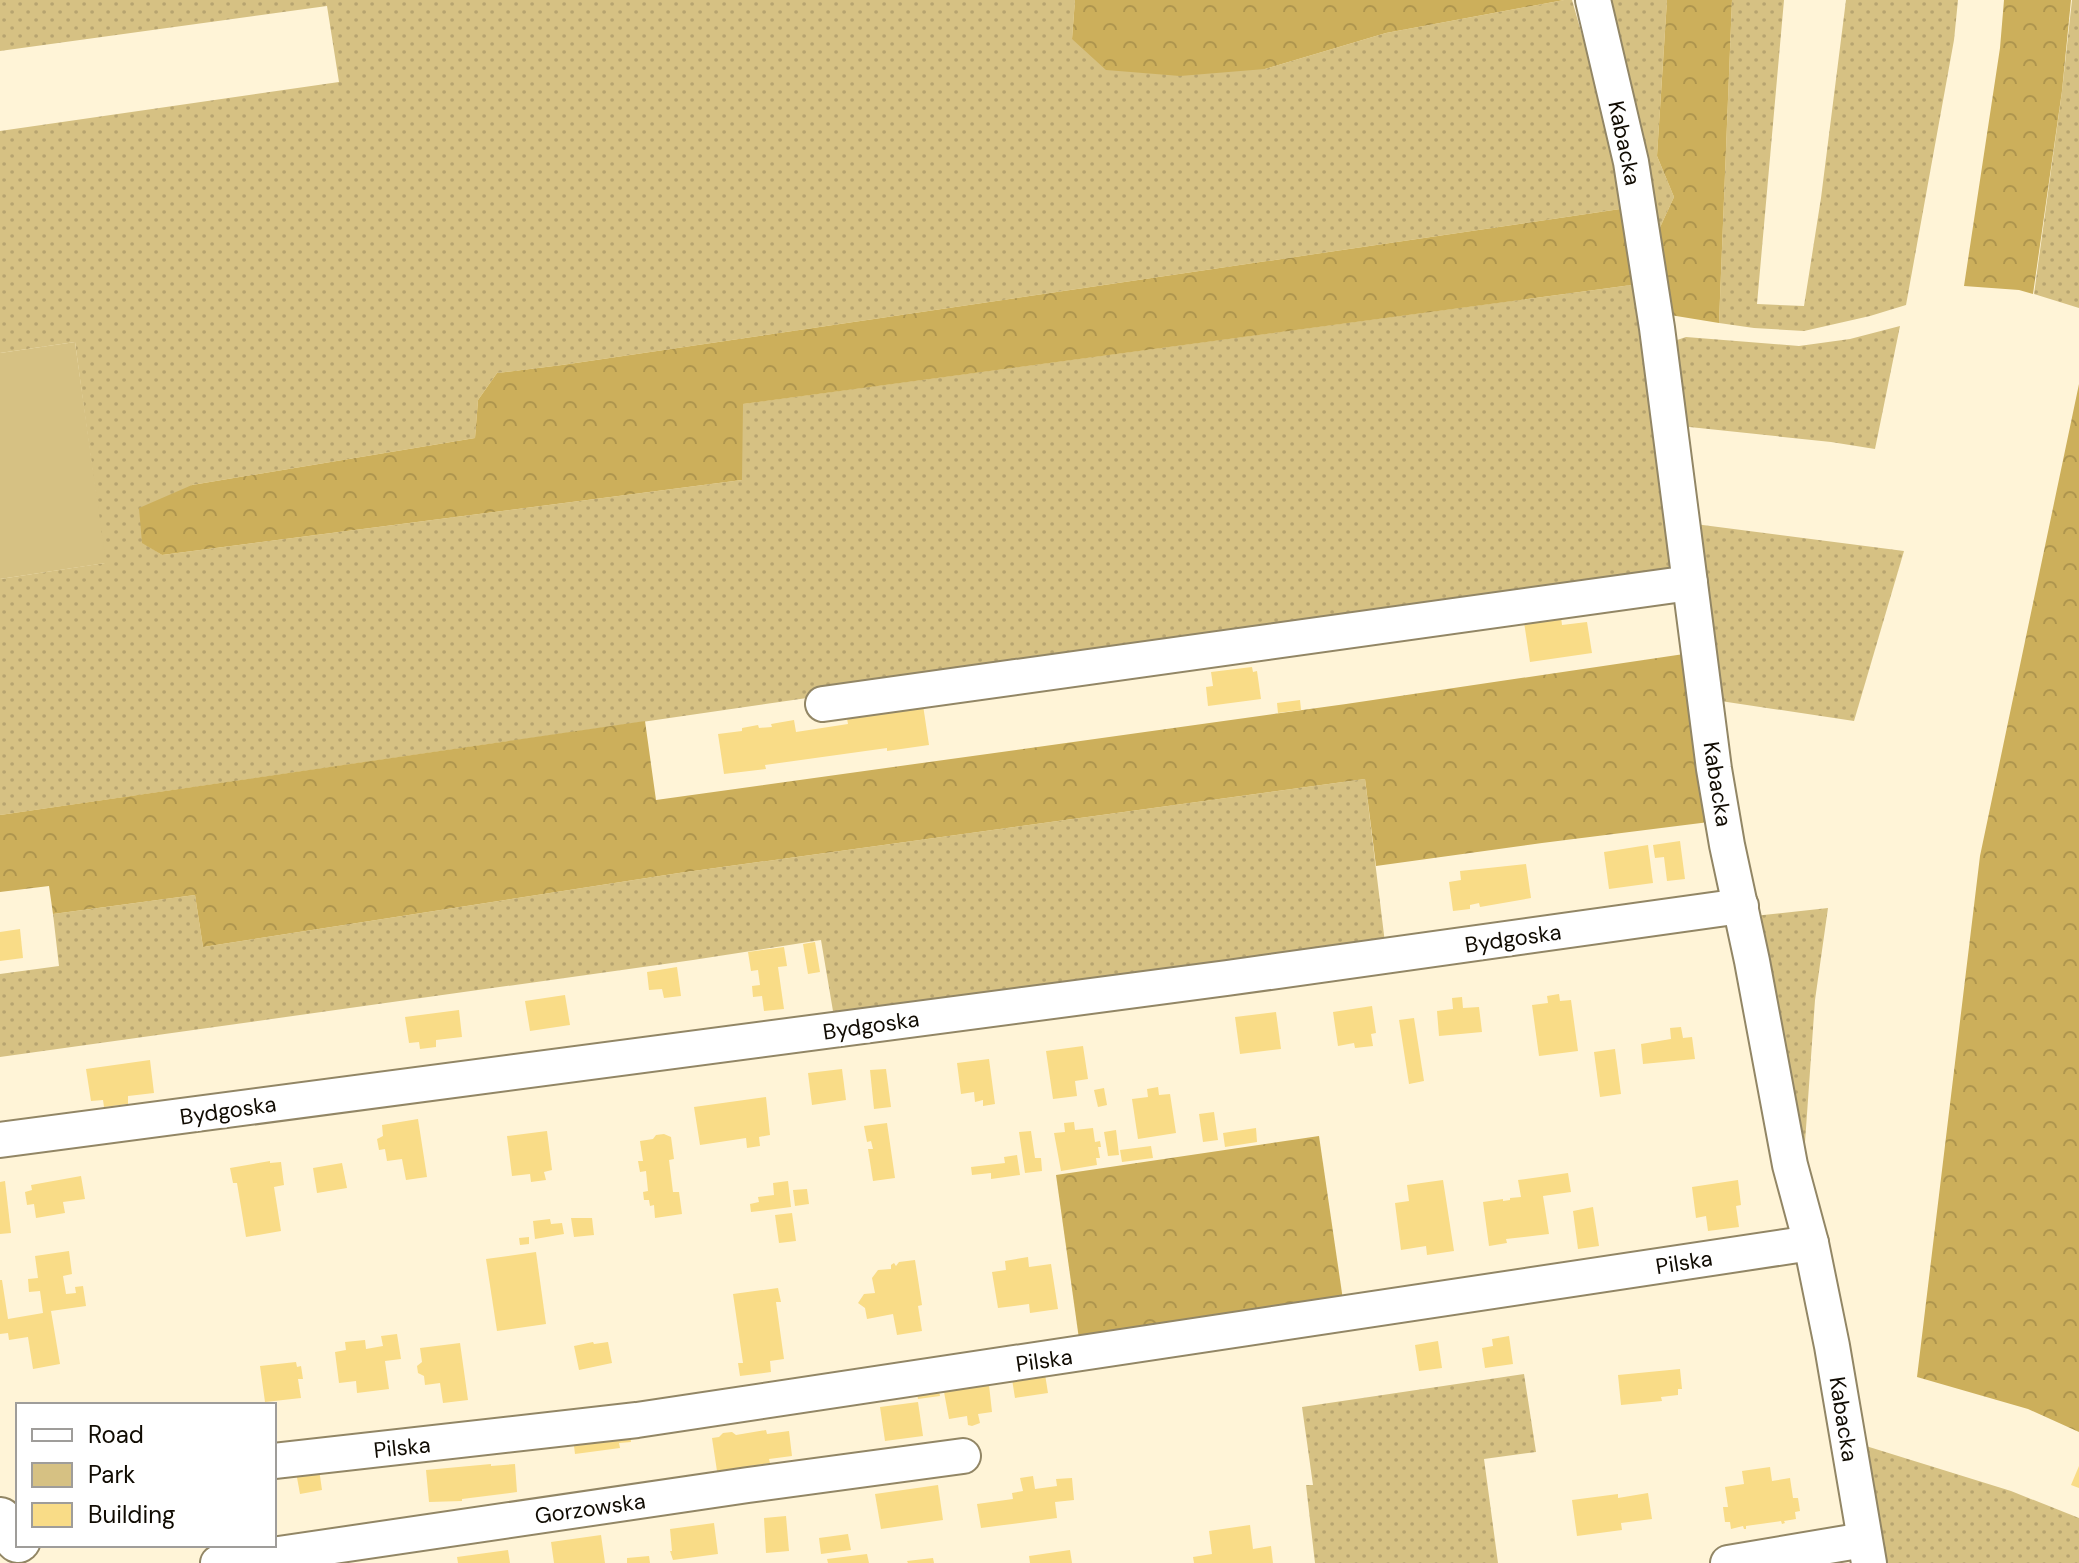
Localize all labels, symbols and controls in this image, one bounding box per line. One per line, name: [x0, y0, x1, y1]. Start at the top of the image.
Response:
street label: Kabacka: [1601, 98, 1648, 188]
street label: Kabacka: [1696, 740, 1739, 829]
street label: Bydgoska: [1463, 917, 1563, 960]
street label: Bydgoska: [821, 1004, 921, 1047]
street label: Bydgoska: [178, 1089, 278, 1132]
street label: Pilska: [1654, 1244, 1714, 1281]
street label: Pilska: [1014, 1342, 1074, 1379]
street label: Kabacka: [1822, 1375, 1865, 1464]
legend: [16, 1403, 276, 1547]
text: Road: [88, 1419, 144, 1450]
street label: Pilska: [372, 1430, 432, 1465]
text: Park: [88, 1459, 135, 1490]
street label: Gorzowska: [533, 1486, 647, 1531]
text: Building: [88, 1499, 175, 1530]

